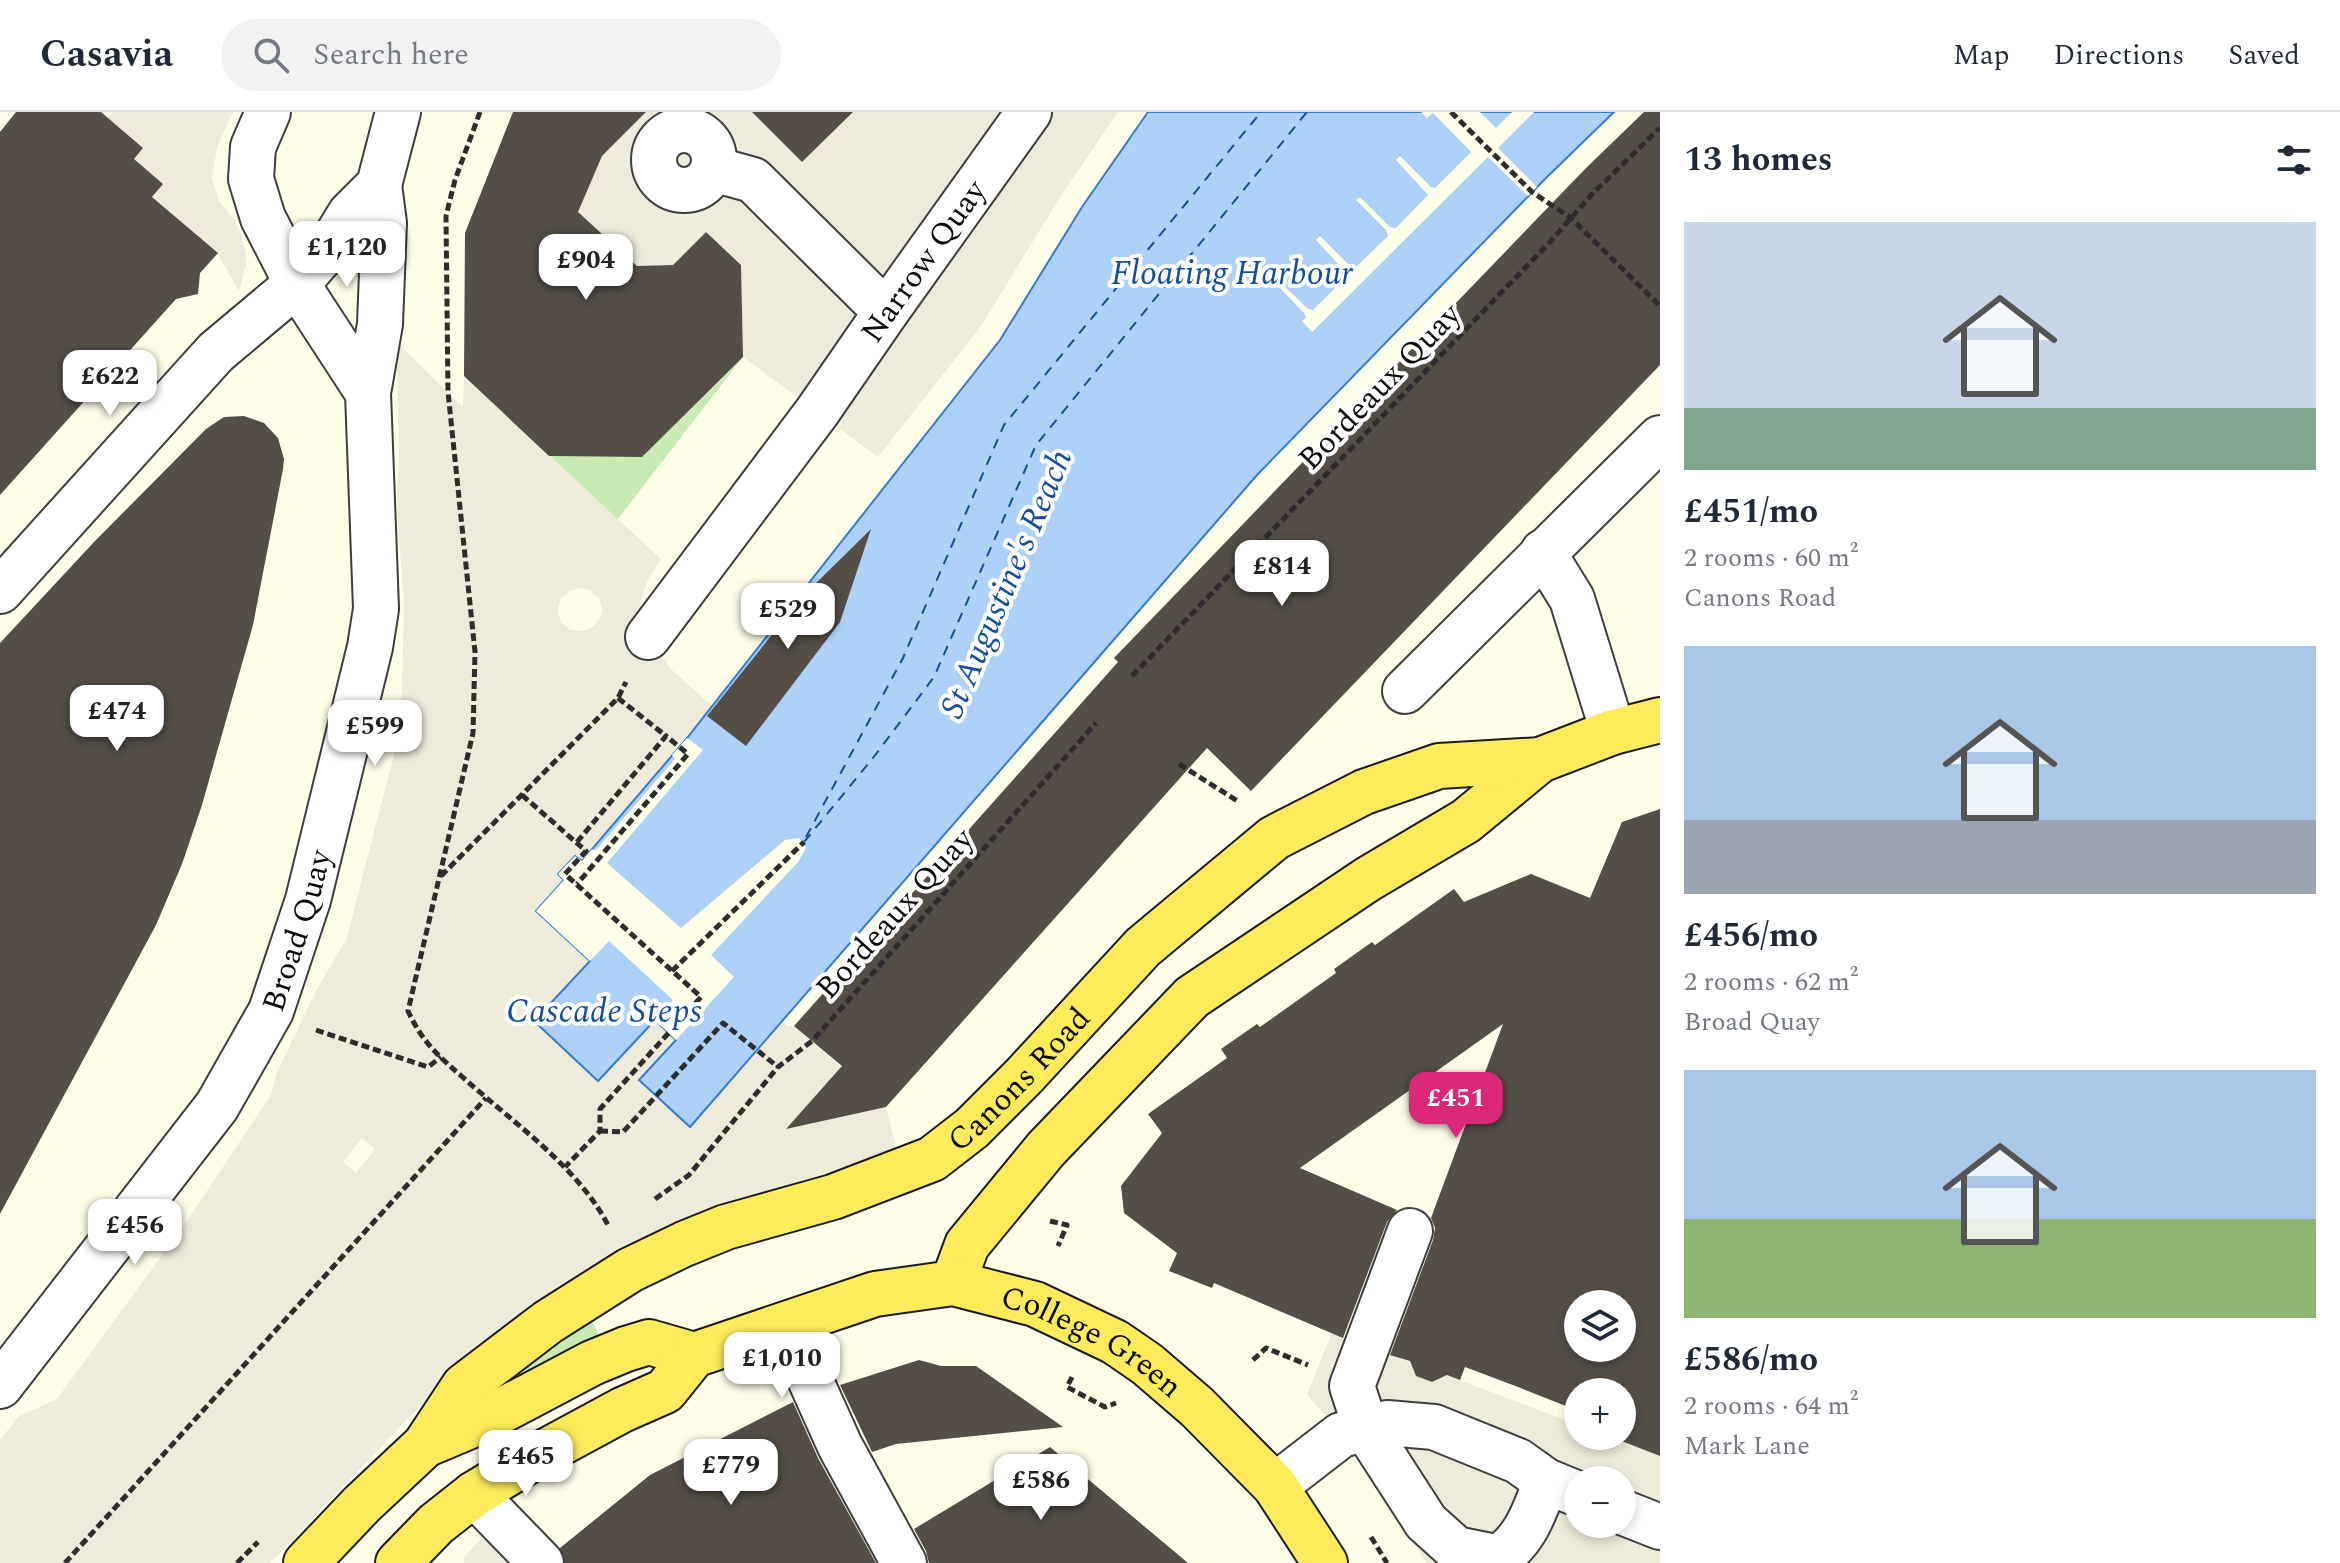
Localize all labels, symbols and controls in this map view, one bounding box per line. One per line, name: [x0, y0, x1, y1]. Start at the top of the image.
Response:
search box: [221, 19, 781, 91]
text: Casavia: [40, 26, 173, 84]
text: Search here: [313, 32, 469, 78]
icon: search: [249, 33, 293, 77]
text: Map: [1953, 34, 2010, 77]
text: Directions: [2054, 34, 2184, 77]
text: Saved: [2228, 34, 2300, 77]
text: 13 homes: [1684, 134, 1833, 186]
icon: filters: [2272, 138, 2316, 182]
street label: Narrow Quay: [849, 169, 1000, 353]
pin: £1,120: [282, 221, 412, 289]
text: £1,120: [307, 227, 387, 267]
pin: £904: [539, 234, 633, 302]
text: £904: [557, 240, 615, 280]
water label: Floating Harbour: [1111, 248, 1353, 300]
icon: home: [1928, 274, 2072, 418]
street label: Bordeaux Quay: [1287, 291, 1474, 482]
pin: £622: [63, 350, 157, 418]
text: £622: [81, 356, 139, 396]
water label: St Augustine's Reach: [927, 441, 1087, 726]
text: £451/mo: [1684, 486, 1818, 538]
text: 2 rooms · 60 m²: [1684, 538, 1858, 578]
pin: £814: [1235, 540, 1329, 608]
text: £814: [1253, 546, 1311, 586]
text: Canons Road: [1684, 578, 1836, 618]
pin: £529: [741, 583, 835, 651]
text: £529: [759, 589, 817, 629]
pin: £474: [70, 685, 164, 753]
text: £474: [88, 691, 146, 731]
icon: home: [1928, 698, 2072, 842]
pin: £599: [328, 700, 422, 768]
text: £599: [346, 706, 404, 746]
street label: Bordeaux Quay: [804, 816, 987, 1011]
street label: Broad Quay: [249, 843, 346, 1019]
text: £456/mo: [1684, 910, 1818, 962]
text: 2 rooms · 62 m²: [1684, 962, 1858, 1002]
water label: Cascade Steps: [506, 986, 702, 1038]
street label: Canons Road: [937, 996, 1103, 1165]
text: Broad Quay: [1684, 1002, 1820, 1042]
pin: £451: [1409, 1072, 1503, 1140]
text: £451: [1427, 1078, 1485, 1118]
icon: home: [1928, 1122, 2072, 1266]
pin: £456: [88, 1199, 182, 1267]
text: £456: [106, 1205, 164, 1245]
street label: College Green: [996, 1273, 1193, 1410]
map controls: [1564, 1290, 1636, 1538]
button: layers: [1564, 1290, 1636, 1362]
pin: £1,010: [717, 1332, 847, 1400]
text: £586/mo: [1684, 1334, 1818, 1386]
text: £1,010: [742, 1338, 822, 1378]
button: +: [1564, 1378, 1636, 1450]
text: 2 rooms · 64 m²: [1684, 1386, 1858, 1426]
text: Mark Lane: [1684, 1426, 1810, 1466]
pin: £465: [479, 1430, 573, 1498]
text: £465: [497, 1436, 555, 1476]
pin: £779: [684, 1439, 778, 1507]
text: £779: [702, 1445, 760, 1485]
pin: £586: [994, 1454, 1088, 1522]
text: £586: [1012, 1460, 1070, 1500]
button: −: [1564, 1466, 1636, 1538]

